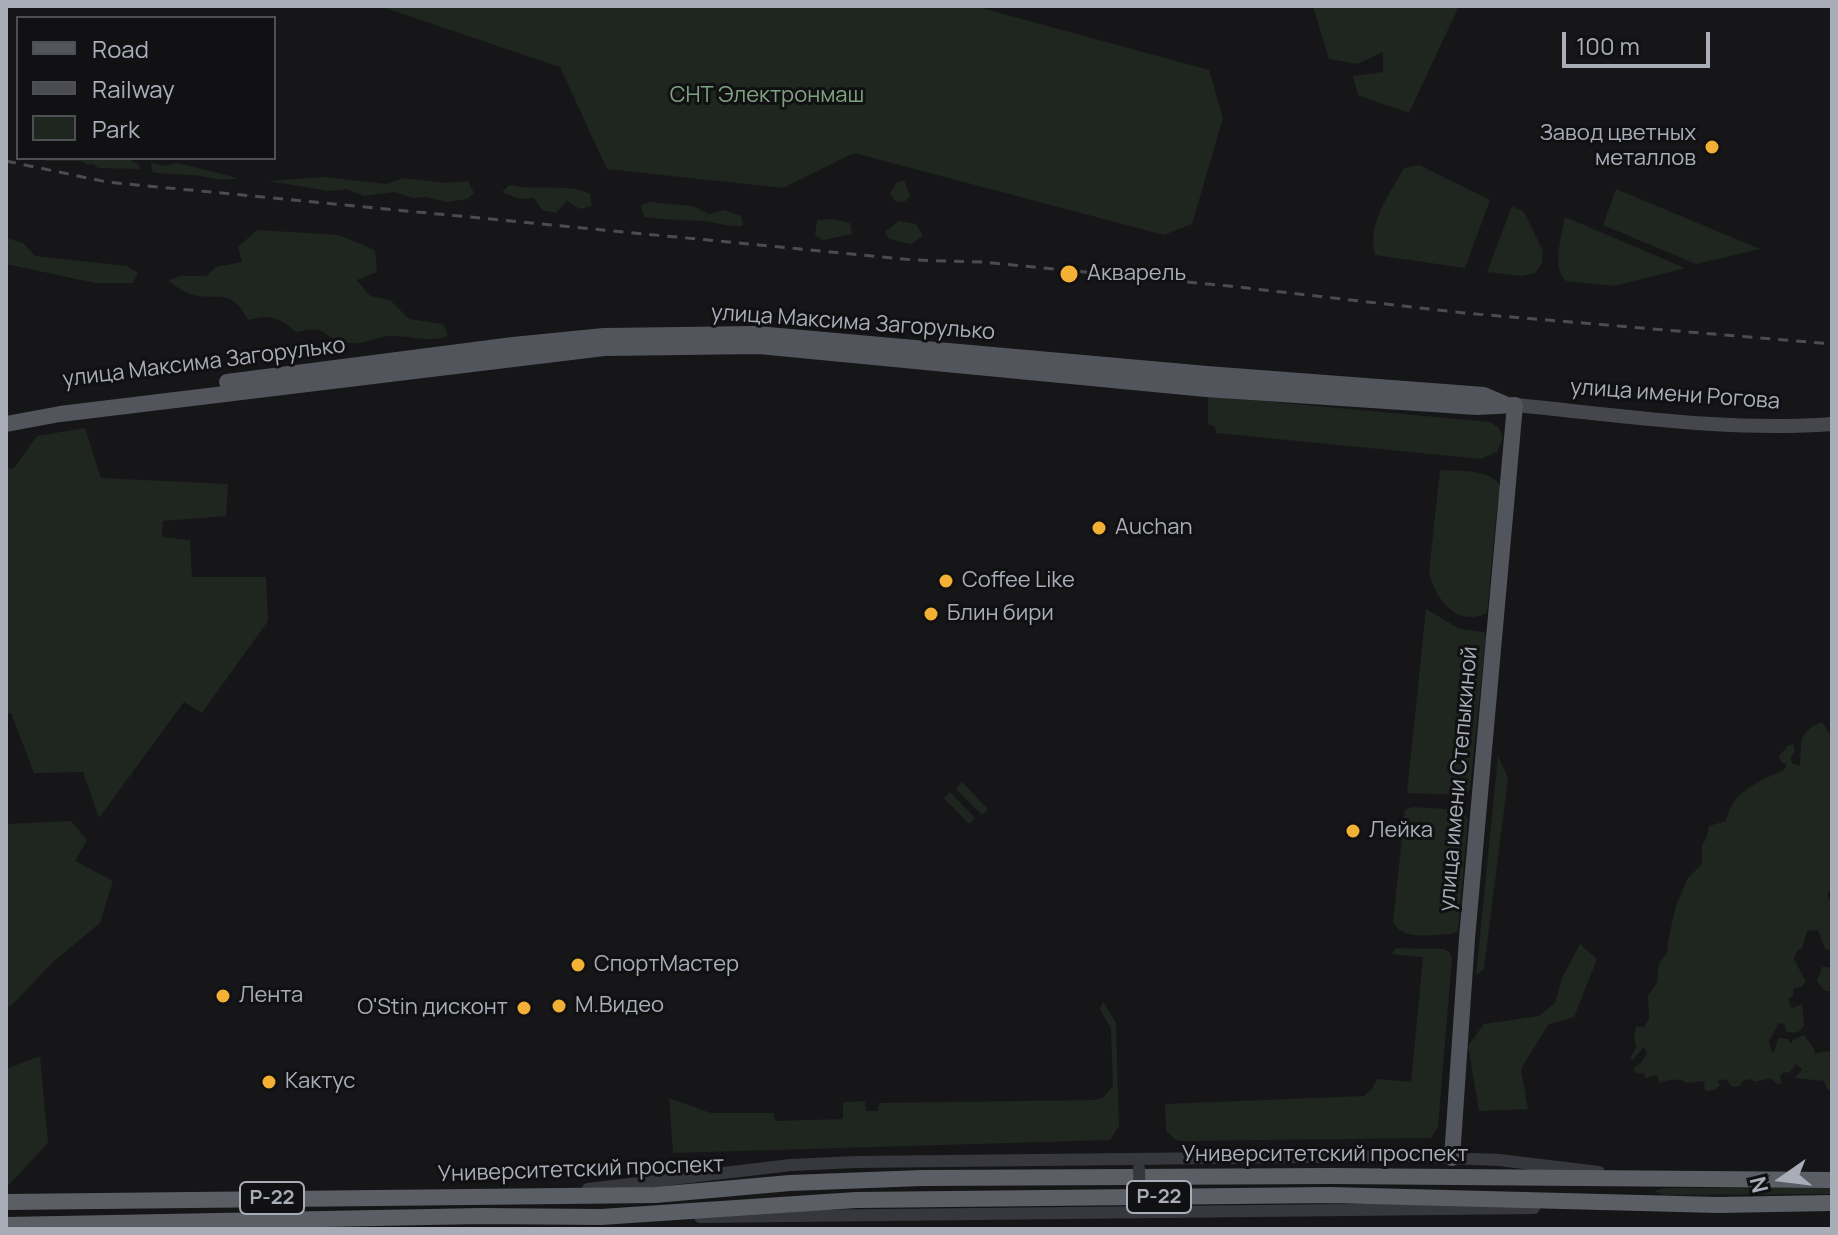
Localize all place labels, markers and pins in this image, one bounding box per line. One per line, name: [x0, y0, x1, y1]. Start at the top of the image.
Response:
place label: Завод цветных металлов: [1540, 121, 1696, 172]
marker: Завод цветных металлов: [1703, 138, 1721, 156]
place label: Акварель: [1087, 261, 1186, 287]
marker: Акварель: [1058, 263, 1080, 285]
place label: Auchan: [1115, 515, 1193, 541]
marker: Auchan: [1090, 519, 1108, 537]
place label: Coffee Like: [962, 568, 1075, 594]
marker: Coffee Like: [937, 572, 955, 590]
place label: Блин бири: [947, 601, 1054, 627]
marker: Блин бири: [922, 605, 940, 623]
place label: Лейка: [1369, 818, 1433, 844]
marker: Лейка: [1344, 822, 1362, 840]
place label: СпортМастер: [594, 952, 739, 978]
marker: СпортМастер: [569, 956, 587, 974]
place label: Лента: [239, 983, 303, 1009]
marker: Лента: [214, 987, 232, 1005]
place label: М.Видео: [575, 993, 664, 1019]
place label: O'Stin дисконт: [357, 995, 508, 1021]
marker: М.Видео: [550, 997, 568, 1015]
marker: O'Stin дисконт: [515, 999, 533, 1017]
place label: Кактус: [285, 1069, 356, 1095]
marker: Кактус: [260, 1073, 278, 1091]

